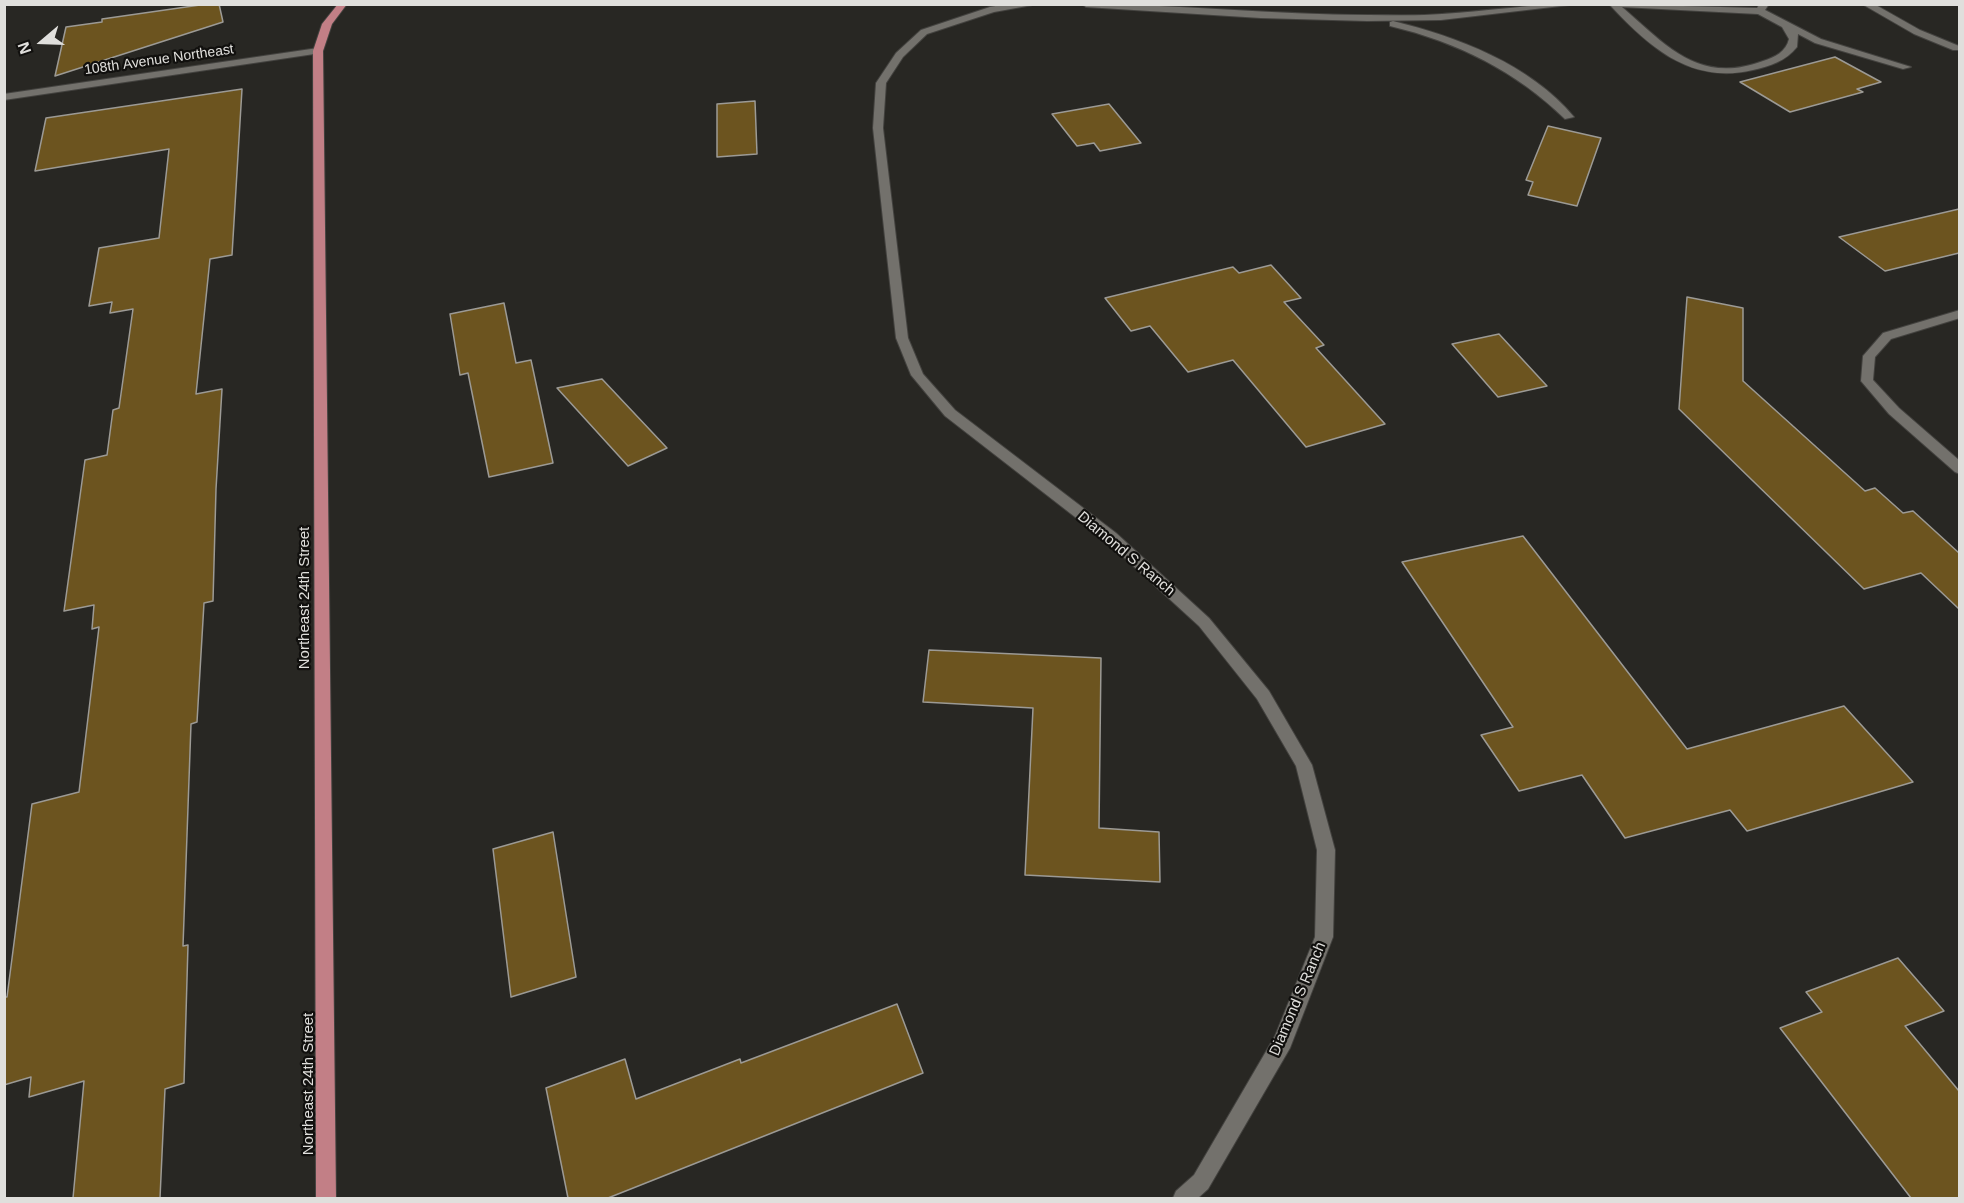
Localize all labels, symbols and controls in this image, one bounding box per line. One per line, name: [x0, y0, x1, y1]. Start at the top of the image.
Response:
north arrow: [12, 12, 72, 72]
text: N: [15, 40, 34, 56]
street label: 108th Avenue Northeast: [83, 41, 235, 79]
street label: Diamond S Ranch: [1074, 508, 1178, 600]
street label: Northeast 24th Street: [296, 527, 314, 669]
street label: Diamond S Ranch: [1266, 939, 1330, 1059]
street label: Northeast 24th Street: [300, 1013, 318, 1155]

